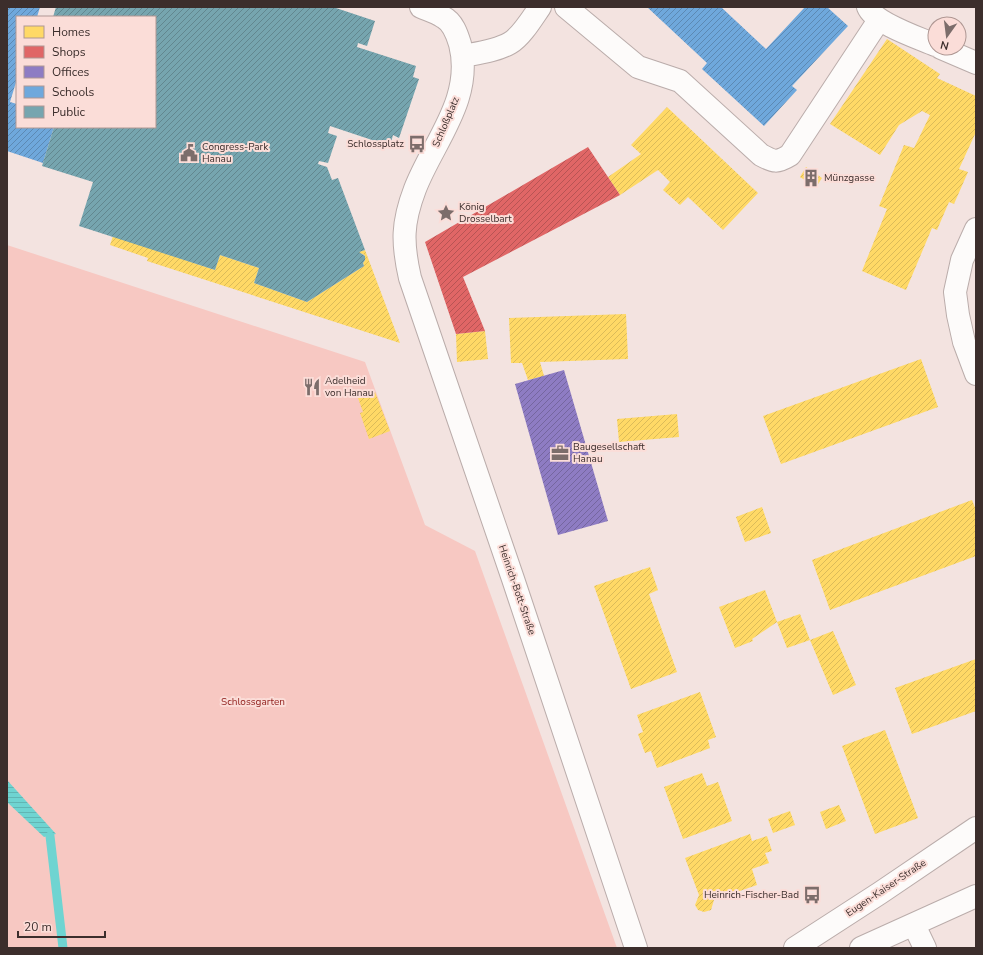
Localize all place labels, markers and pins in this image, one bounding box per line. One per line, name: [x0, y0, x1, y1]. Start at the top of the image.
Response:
bus stop icon: Schlossplatz: [407, 134, 427, 154]
place label: Schlossplatz: [347, 137, 404, 151]
place label: Congress-Park Hanau: [202, 140, 269, 166]
public building icon: Congress-Park Hanau: [179, 143, 199, 163]
building icon: Münzgasse: [801, 168, 821, 188]
place label: Münzgasse: [824, 171, 874, 185]
place label: König Drosselbart: [459, 200, 512, 226]
place icon: König Drosselbart: [436, 203, 456, 223]
place label: Adelheid von Hanau: [325, 374, 373, 400]
restaurant icon: Adelheid von Hanau: [302, 377, 322, 397]
place label: Baugesellschaft Hanau: [573, 440, 645, 466]
office icon: Baugesellschaft Hanau: [550, 443, 570, 463]
bus stop icon: Heinrich-Fischer-Bad: [802, 885, 822, 905]
place label: Heinrich-Fischer-Bad: [704, 888, 799, 902]

